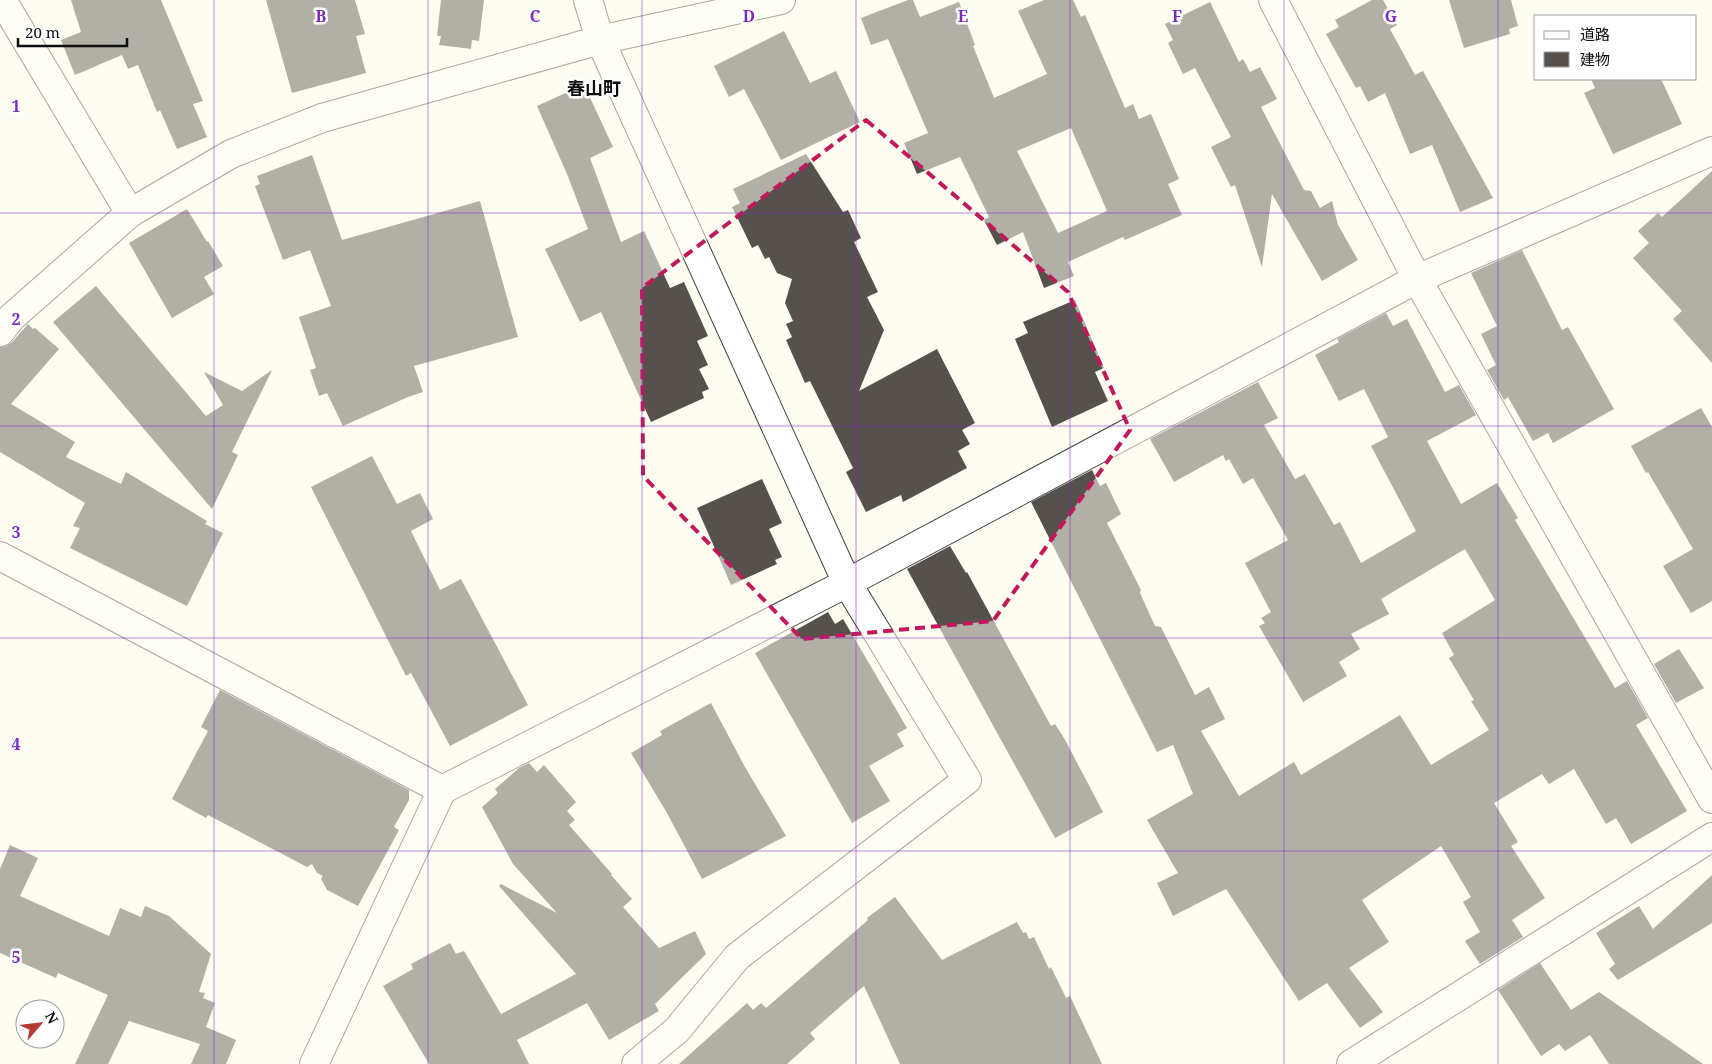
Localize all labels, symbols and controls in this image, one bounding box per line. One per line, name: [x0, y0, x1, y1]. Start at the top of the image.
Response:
text: B: [316, 5, 327, 27]
text: C: [530, 5, 541, 27]
text: D: [743, 5, 755, 27]
text: E: [958, 5, 968, 27]
text: F: [1172, 5, 1182, 27]
text: G: [1385, 5, 1397, 27]
scale bar: [18, 15, 126, 47]
legend: [1534, 15, 1697, 80]
text: 20 m: [25, 22, 60, 42]
text: 道路: [1580, 24, 1610, 44]
text: 建物: [1580, 49, 1610, 69]
district label: 春山町: [567, 76, 621, 100]
text: 1: [11, 95, 21, 117]
text: 2: [11, 308, 21, 330]
text: 3: [11, 521, 21, 543]
text: 4: [11, 733, 21, 755]
text: 5: [11, 946, 21, 968]
north arrow: [15, 999, 65, 1049]
text: N: [41, 1008, 63, 1027]

